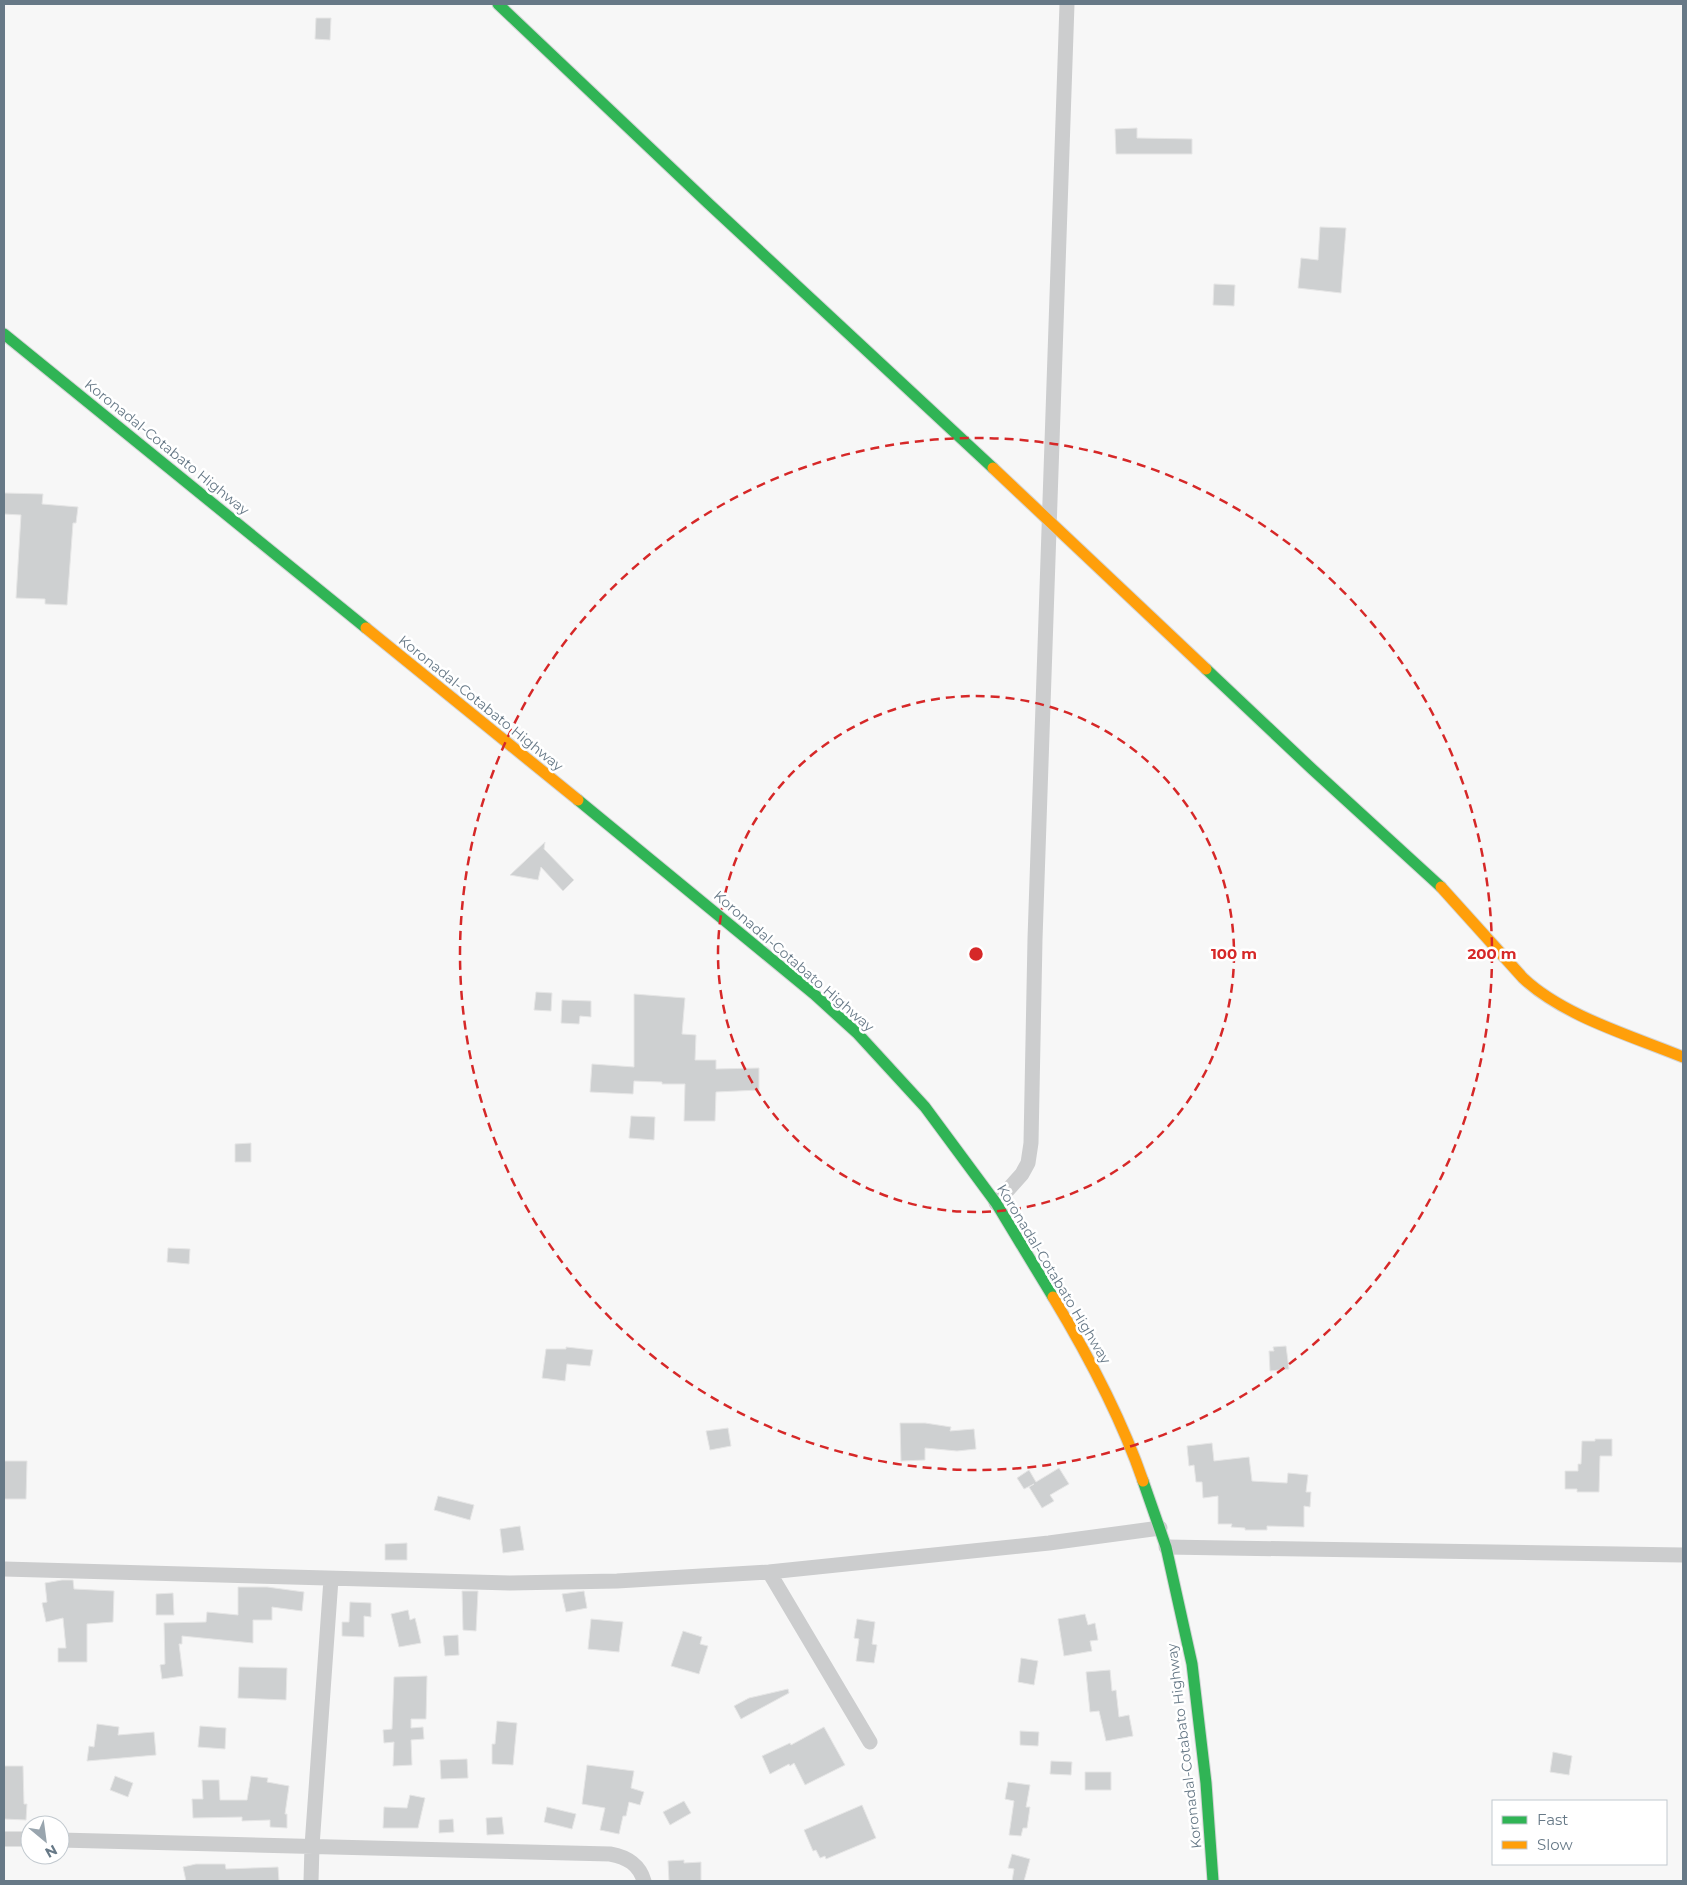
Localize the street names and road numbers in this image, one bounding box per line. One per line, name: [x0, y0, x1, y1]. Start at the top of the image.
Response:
street label: Koronadal-Cotabato Highway: [81, 375, 253, 519]
street label: Koronadal-Cotabato Highway: [395, 631, 567, 775]
street label: Koronadal-Cotabato Highway: [710, 886, 878, 1036]
street label: Koronadal-Cotabato Highway: [993, 1181, 1115, 1368]
street label: Koronadal-Cotabato Highway: [1162, 1642, 1206, 1850]

